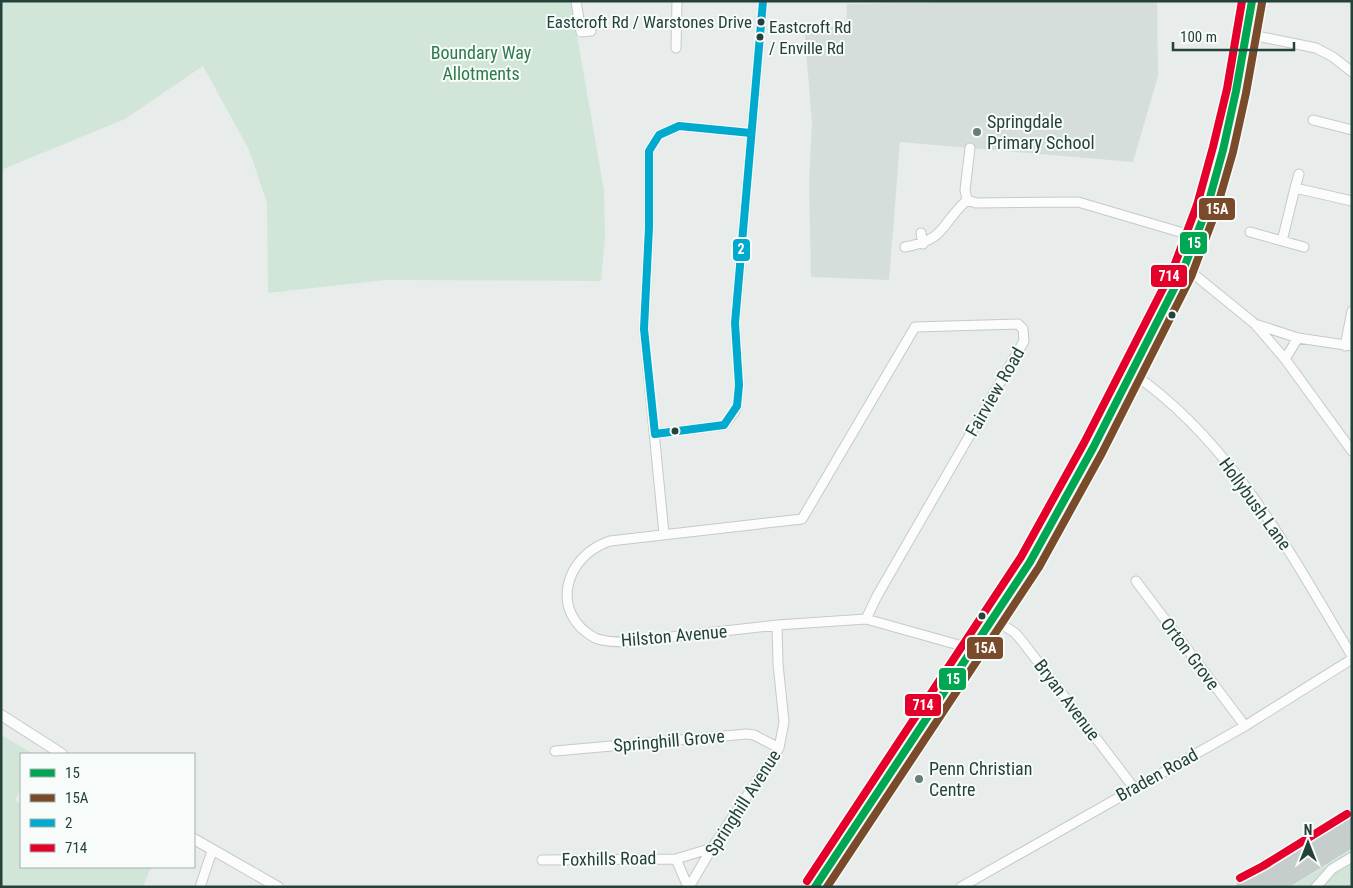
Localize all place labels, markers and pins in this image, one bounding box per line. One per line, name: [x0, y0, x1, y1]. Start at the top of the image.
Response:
place label: Eastcroft Rd / Warstones Drive: [546, 12, 752, 32]
marker: Eastcroft Rd / Warstones Drive: [756, 17, 766, 27]
place label: Eastcroft Rd / Enville Rd: [769, 17, 852, 58]
marker: Eastcroft Rd / Enville Rd: [755, 32, 765, 42]
place label: Springdale Primary School: [987, 111, 1095, 153]
marker: Springdale Primary School: [971, 126, 983, 138]
unlabelled marker: [1167, 310, 1177, 320]
unlabelled marker: [670, 426, 680, 436]
unlabelled marker: [977, 611, 987, 621]
place label: Penn Christian Centre: [929, 758, 1032, 800]
marker: Penn Christian Centre: [913, 773, 925, 785]

